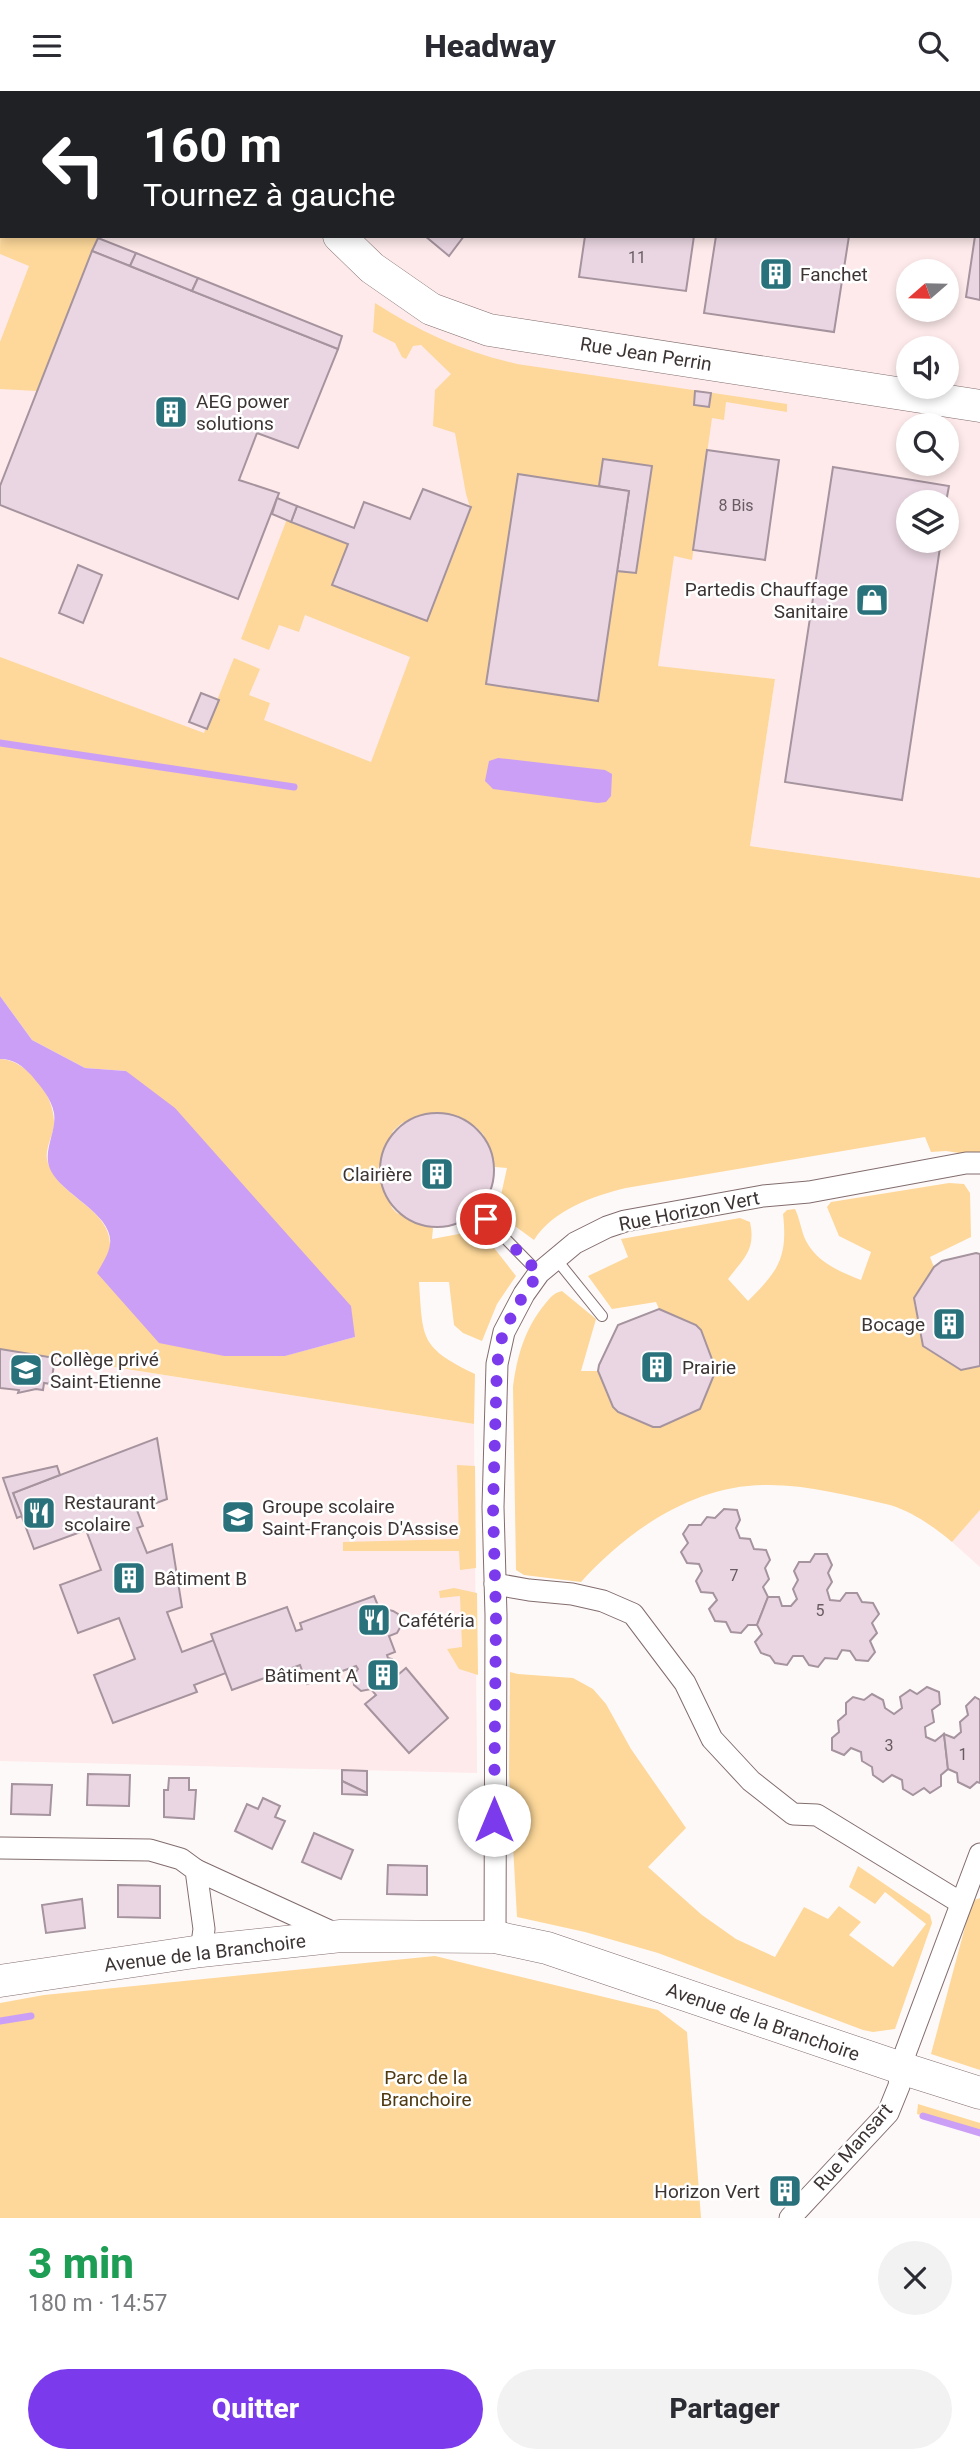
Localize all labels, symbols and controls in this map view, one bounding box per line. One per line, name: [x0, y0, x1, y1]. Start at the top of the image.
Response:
icon: menu: [28, 27, 66, 65]
text: Headway: [424, 27, 556, 65]
icon: search: [914, 27, 952, 65]
text: 160 m: [143, 117, 282, 174]
icon: left: [28, 119, 119, 210]
text: Tournez à gauche: [143, 176, 395, 214]
house number: 11: [628, 248, 646, 267]
building icon: Fanchet: [757, 255, 795, 293]
north arrow: [896, 259, 959, 322]
map controls: [896, 259, 959, 553]
place label: Fanchet: [800, 263, 868, 286]
street label: Rue Jean Perrin: [579, 332, 713, 376]
button: sound: [896, 336, 959, 399]
place label: AEG power solutions: [196, 390, 290, 435]
building icon: AEG power solutions: [152, 393, 190, 431]
button: search: [896, 413, 959, 476]
button: layers: [896, 490, 959, 553]
house number: 8 Bis: [718, 496, 754, 515]
place label: Partedis Chauffage Sanitaire: [685, 578, 848, 623]
shop icon: Partedis Chauffage Sanitaire: [853, 581, 891, 619]
building icon: Clairière: [418, 1155, 456, 1193]
place label: Clairière: [343, 1163, 412, 1186]
street label: Rue Horizon Vert: [617, 1186, 761, 1236]
pin: [456, 1189, 516, 1249]
icon: arrive: [467, 1200, 505, 1238]
building icon: Bocage: [930, 1305, 968, 1343]
place label: Bocage: [861, 1313, 925, 1336]
place label: Collège privé Saint-Etienne: [50, 1348, 161, 1393]
building icon: Prairie: [638, 1348, 676, 1386]
school or university icon: Collège privé Saint-Etienne: [7, 1351, 45, 1389]
place label: Prairie: [682, 1356, 736, 1379]
place label: Restaurant scolaire: [64, 1491, 156, 1536]
restaurant icon: Restaurant scolaire: [20, 1494, 58, 1532]
place label: Groupe scolaire Saint-François D'Assise: [262, 1495, 458, 1540]
school or university icon: Groupe scolaire Saint-François D'Assise: [219, 1498, 257, 1536]
building icon: Bâtiment B: [110, 1559, 148, 1597]
house number: 7: [730, 1566, 739, 1585]
place label: Bâtiment B: [154, 1567, 247, 1590]
restaurant icon: Cafétéria: [355, 1601, 393, 1639]
house number: 5: [816, 1601, 825, 1620]
place label: Cafétéria: [398, 1609, 475, 1632]
building icon: Bâtiment A: [364, 1656, 402, 1694]
place label: Bâtiment A: [264, 1664, 359, 1687]
house number: 3: [885, 1736, 894, 1755]
house number: 1: [959, 1745, 968, 1764]
position arrow: [457, 1783, 531, 1857]
street label: Avenue de la Branchoire: [103, 1929, 307, 1977]
street label: Avenue de la Branchoire: [663, 1978, 863, 2066]
park label: Parc de la Branchoire: [381, 2066, 471, 2111]
street label: Rue Mansart: [809, 2099, 897, 2195]
building icon: Horizon Vert: [766, 2172, 804, 2210]
place label: Horizon Vert: [654, 2180, 760, 2203]
text: 3 min: [28, 2239, 134, 2288]
button: close: [878, 2241, 952, 2315]
text: 180 m · 14:57: [28, 2290, 167, 2317]
button: Quitter: [28, 2369, 483, 2449]
button: Partager: [497, 2369, 952, 2449]

